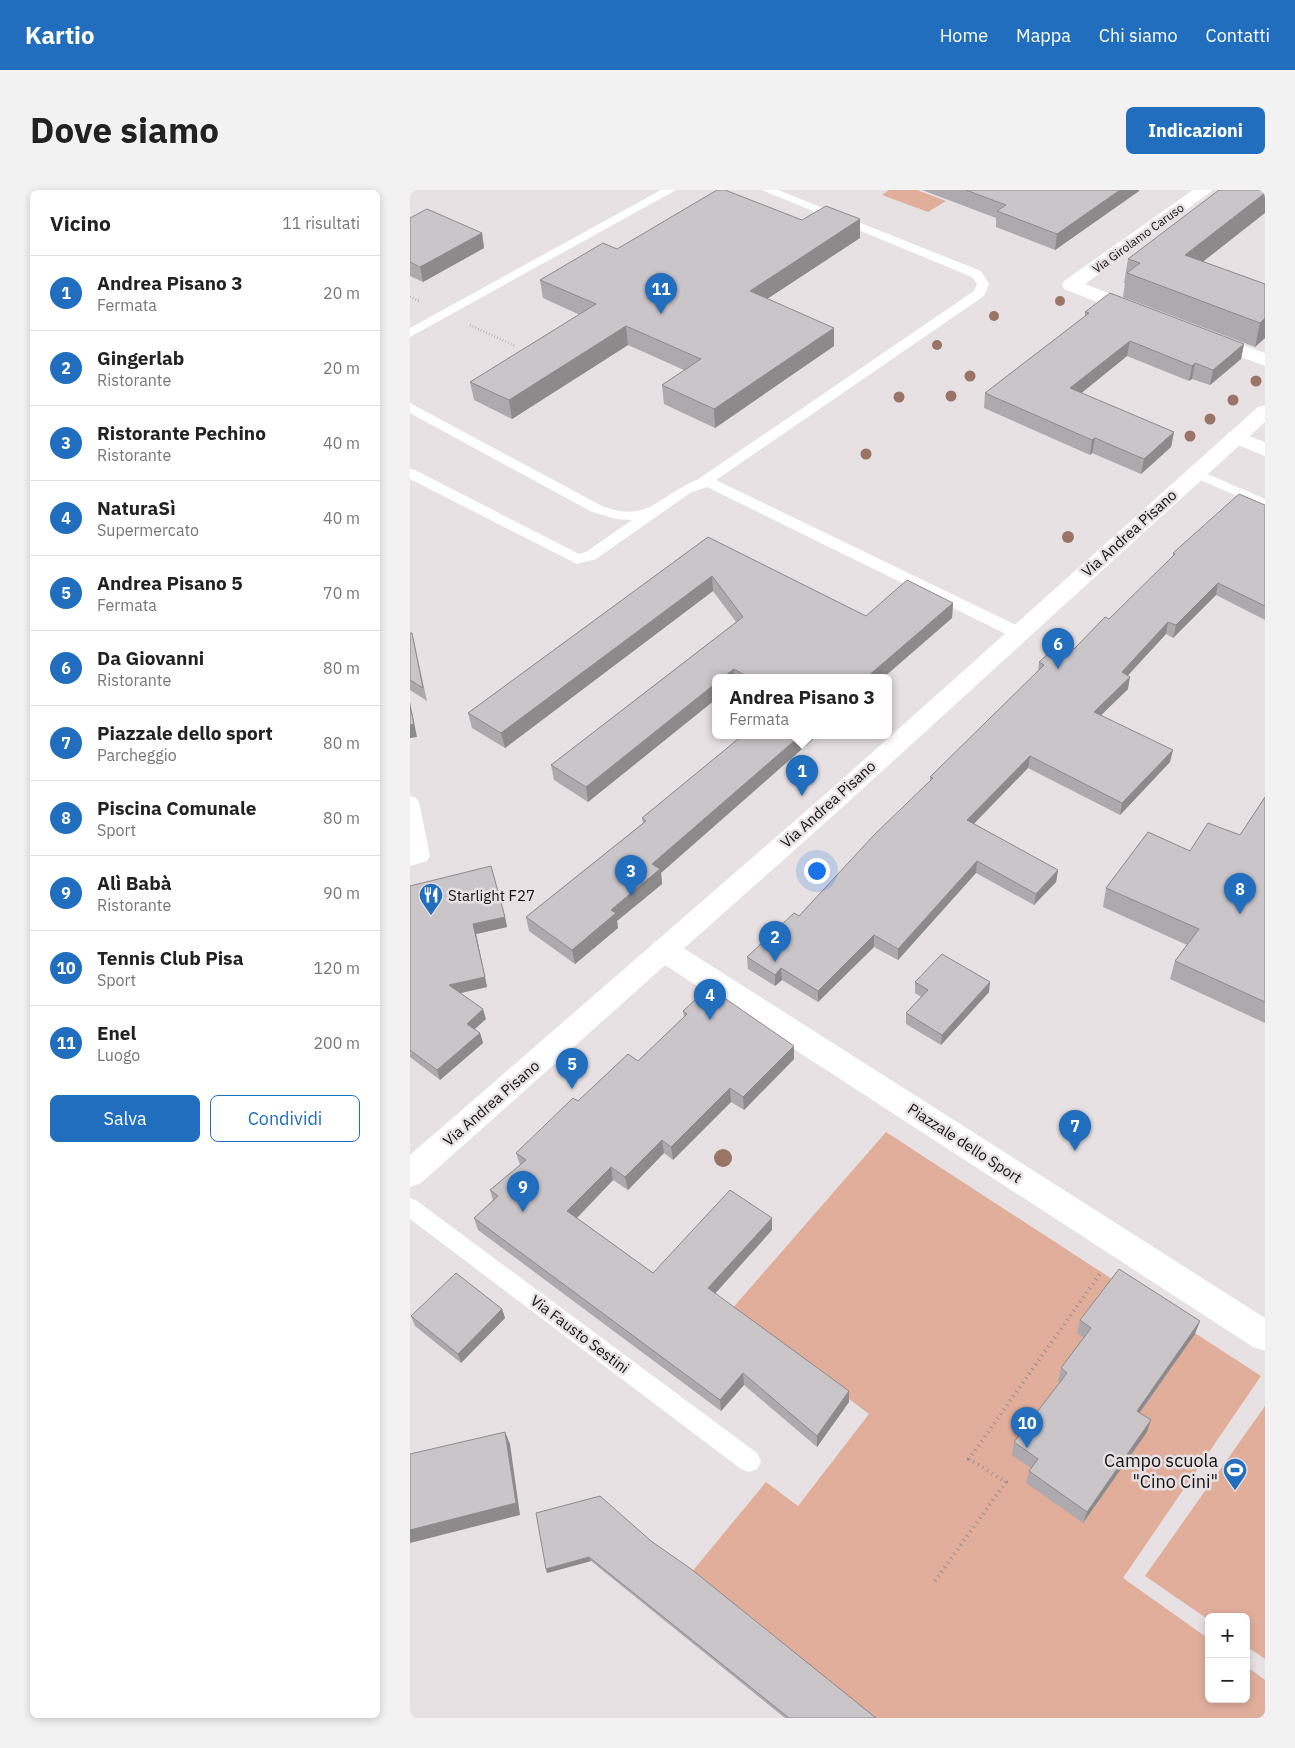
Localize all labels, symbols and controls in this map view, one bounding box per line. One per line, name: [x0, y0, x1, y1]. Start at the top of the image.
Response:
text: Kartio: [25, 19, 95, 51]
text: Home: [940, 24, 988, 47]
text: Mappa: [1016, 24, 1071, 47]
text: Chi siamo: [1099, 24, 1178, 47]
text: Contatti: [1206, 24, 1270, 47]
text: Dove siamo: [30, 107, 219, 153]
button: Indicazioni: [1126, 107, 1265, 154]
street label: Via Girolamo Caruso: [1089, 200, 1187, 276]
text: Vicino: [50, 209, 111, 237]
text: 11 risultati: [282, 213, 360, 233]
text: Andrea Pisano 3: [97, 271, 243, 295]
pin: 11: [645, 273, 677, 314]
text: 1: [61, 283, 71, 303]
text: 20 m: [323, 283, 360, 303]
text: Fermata: [97, 295, 157, 315]
text: Gingerlab: [97, 346, 184, 370]
text: 2: [61, 358, 71, 378]
text: 20 m: [323, 358, 360, 378]
text: Ristorante: [97, 370, 171, 390]
text: Ristorante Pechino: [97, 421, 266, 445]
text: 3: [61, 433, 71, 453]
text: 40 m: [323, 433, 360, 453]
text: Ristorante: [97, 445, 171, 465]
street label: Via Andrea Pisano: [1077, 485, 1181, 581]
text: NaturaSì: [97, 496, 176, 520]
text: 4: [61, 508, 71, 528]
text: 40 m: [323, 508, 360, 528]
text: Supermercato: [97, 520, 199, 540]
text: Andrea Pisano 5: [97, 571, 243, 595]
text: 5: [61, 583, 71, 603]
text: 70 m: [323, 583, 360, 603]
text: Fermata: [97, 595, 157, 615]
pin: 6: [1042, 628, 1074, 669]
text: Da Giovanni: [97, 646, 204, 670]
text: 6: [61, 658, 71, 678]
text: 80 m: [323, 658, 360, 678]
text: Ristorante: [97, 670, 171, 690]
popup: [712, 674, 892, 739]
text: Andrea Pisano 3: [729, 685, 875, 709]
text: Fermata: [729, 709, 789, 729]
text: Piazzale dello sport: [97, 721, 273, 745]
text: 7: [61, 733, 71, 753]
text: 80 m: [323, 733, 360, 753]
text: Parcheggio: [97, 745, 177, 765]
pin: 1: [786, 755, 818, 796]
street label: Via Andrea Pisano: [776, 756, 880, 852]
text: Piscina Comunale: [97, 796, 256, 820]
text: 8: [61, 808, 71, 828]
text: 80 m: [323, 808, 360, 828]
text: Sport: [97, 820, 136, 840]
pin: 3: [615, 855, 647, 896]
your location: [804, 858, 830, 884]
text: Alì Babà: [97, 871, 172, 895]
pin: 8: [1224, 873, 1256, 914]
restaurant icon: Starlight F27: [418, 882, 444, 916]
text: 9: [61, 883, 71, 903]
text: 90 m: [323, 883, 360, 903]
place label: Starlight F27: [448, 886, 535, 905]
text: Ristorante: [97, 895, 171, 915]
pin: 2: [759, 921, 791, 962]
text: Tennis Club Pisa: [97, 946, 243, 970]
text: 10: [56, 958, 76, 978]
text: 120 m: [313, 958, 360, 978]
text: Sport: [97, 970, 136, 990]
pin: 4: [694, 979, 726, 1020]
text: Enel: [97, 1021, 136, 1045]
text: 11: [56, 1033, 76, 1053]
text: 200 m: [313, 1033, 360, 1053]
text: Luogo: [97, 1045, 140, 1065]
pin: 5: [556, 1048, 588, 1089]
street label: Via Andrea Pisano: [439, 1056, 543, 1150]
button: Salva: [50, 1095, 200, 1142]
button: Condividi: [210, 1095, 360, 1142]
street label: Piazzale dello Sport: [904, 1099, 1026, 1187]
pin: 7: [1059, 1110, 1091, 1151]
pin: 9: [507, 1171, 539, 1212]
street label: Via Fausto Sestini: [527, 1291, 633, 1377]
pin: 10: [1011, 1407, 1043, 1448]
place label: Campo scuola "Cino Cini": [1104, 1449, 1218, 1493]
sports icon: Campo scuola "Cino Cini": [1222, 1457, 1248, 1491]
map controls: [1205, 1613, 1250, 1703]
button: +: [1205, 1613, 1250, 1658]
button: −: [1205, 1658, 1250, 1703]

